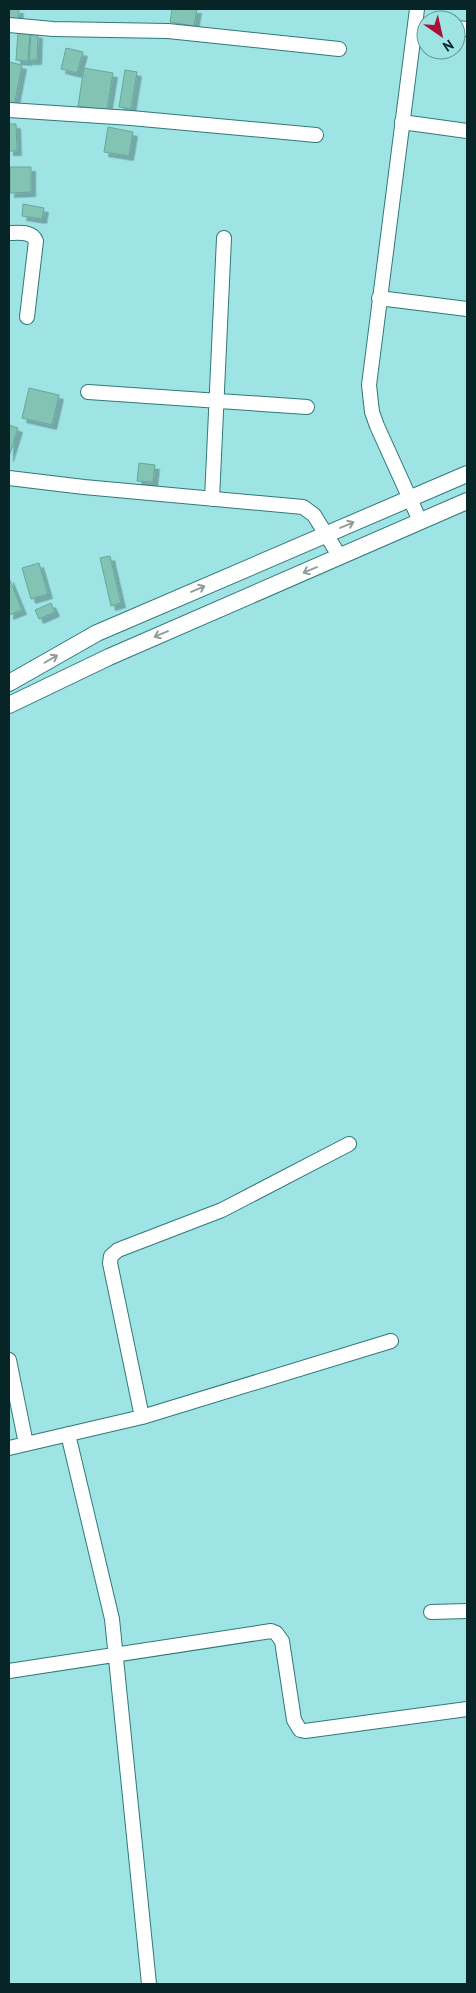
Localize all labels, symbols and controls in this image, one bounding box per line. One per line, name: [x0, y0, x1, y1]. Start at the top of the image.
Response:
north arrow: [416, 10, 466, 60]
text: N: [439, 36, 457, 56]
one-way arrow: [339, 520, 354, 530]
one-way arrow: [303, 565, 318, 575]
one-way arrow: [190, 584, 205, 594]
one-way arrow: [154, 630, 169, 640]
one-way arrow: [43, 653, 58, 663]

